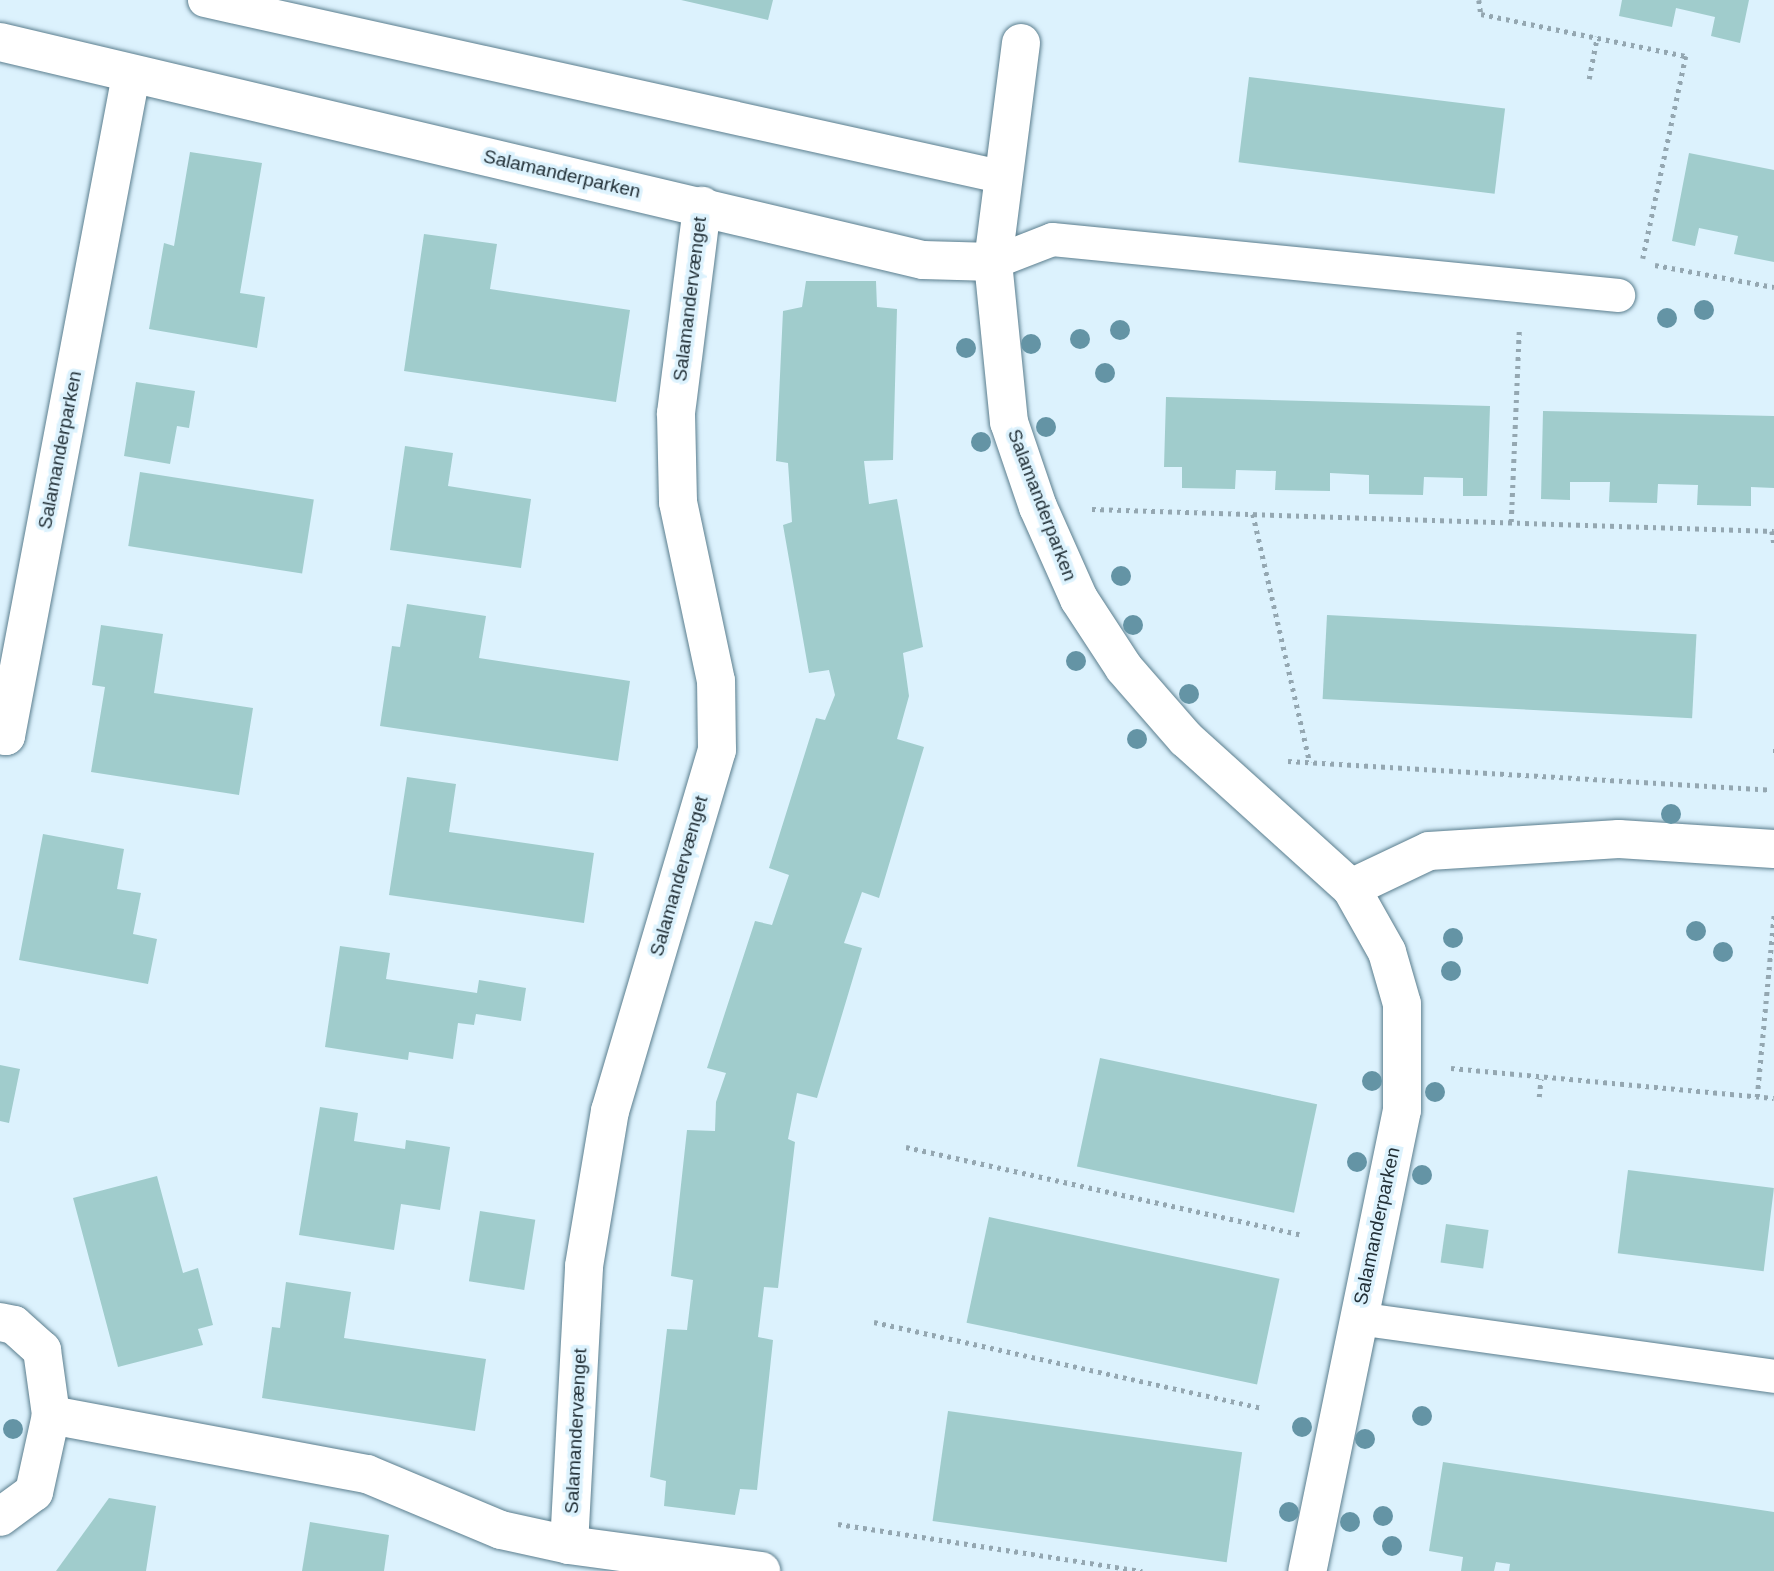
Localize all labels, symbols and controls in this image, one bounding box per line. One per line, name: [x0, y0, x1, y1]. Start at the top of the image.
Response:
street label: Salamanderparken: [481, 145, 643, 203]
street label: Salamandervænget: [669, 215, 711, 383]
street label: Salamanderparken: [33, 369, 87, 531]
street label: Salamanderparken: [1003, 426, 1081, 584]
street label: Salamandervænget: [645, 793, 713, 959]
street label: Salamanderparken: [1349, 1145, 1405, 1307]
street label: Salamandervænget: [560, 1348, 592, 1514]

